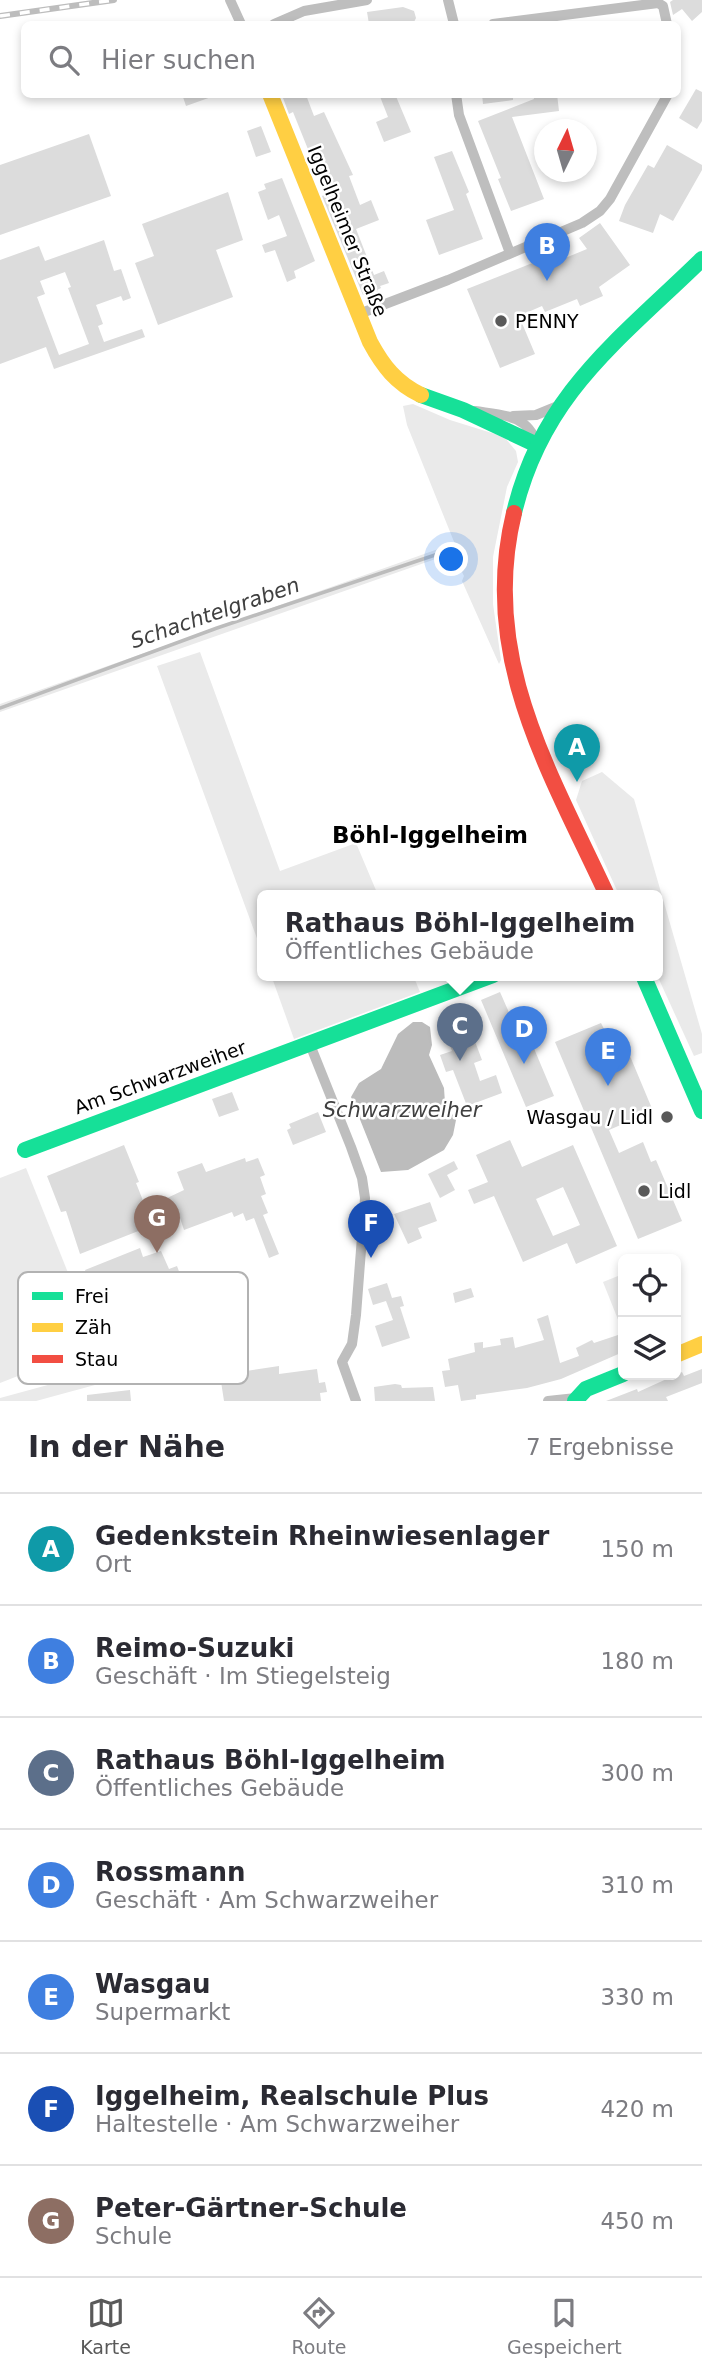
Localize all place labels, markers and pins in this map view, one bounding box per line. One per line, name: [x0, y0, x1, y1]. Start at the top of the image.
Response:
pin: B: [524, 223, 570, 281]
place label: PENNY: [515, 310, 579, 332]
marker: PENNY: [493, 313, 509, 329]
pin: A: [554, 724, 600, 782]
pin: C: [437, 1003, 483, 1061]
pin: D: [501, 1006, 547, 1064]
pin: E: [585, 1028, 631, 1086]
place label: Wasgau / Lidl: [526, 1106, 653, 1128]
marker: Wasgau / Lidl: [659, 1109, 675, 1125]
place label: Lidl: [658, 1180, 691, 1202]
marker: Lidl: [636, 1183, 652, 1199]
pin: G: [134, 1195, 180, 1253]
pin: F: [348, 1200, 394, 1258]

